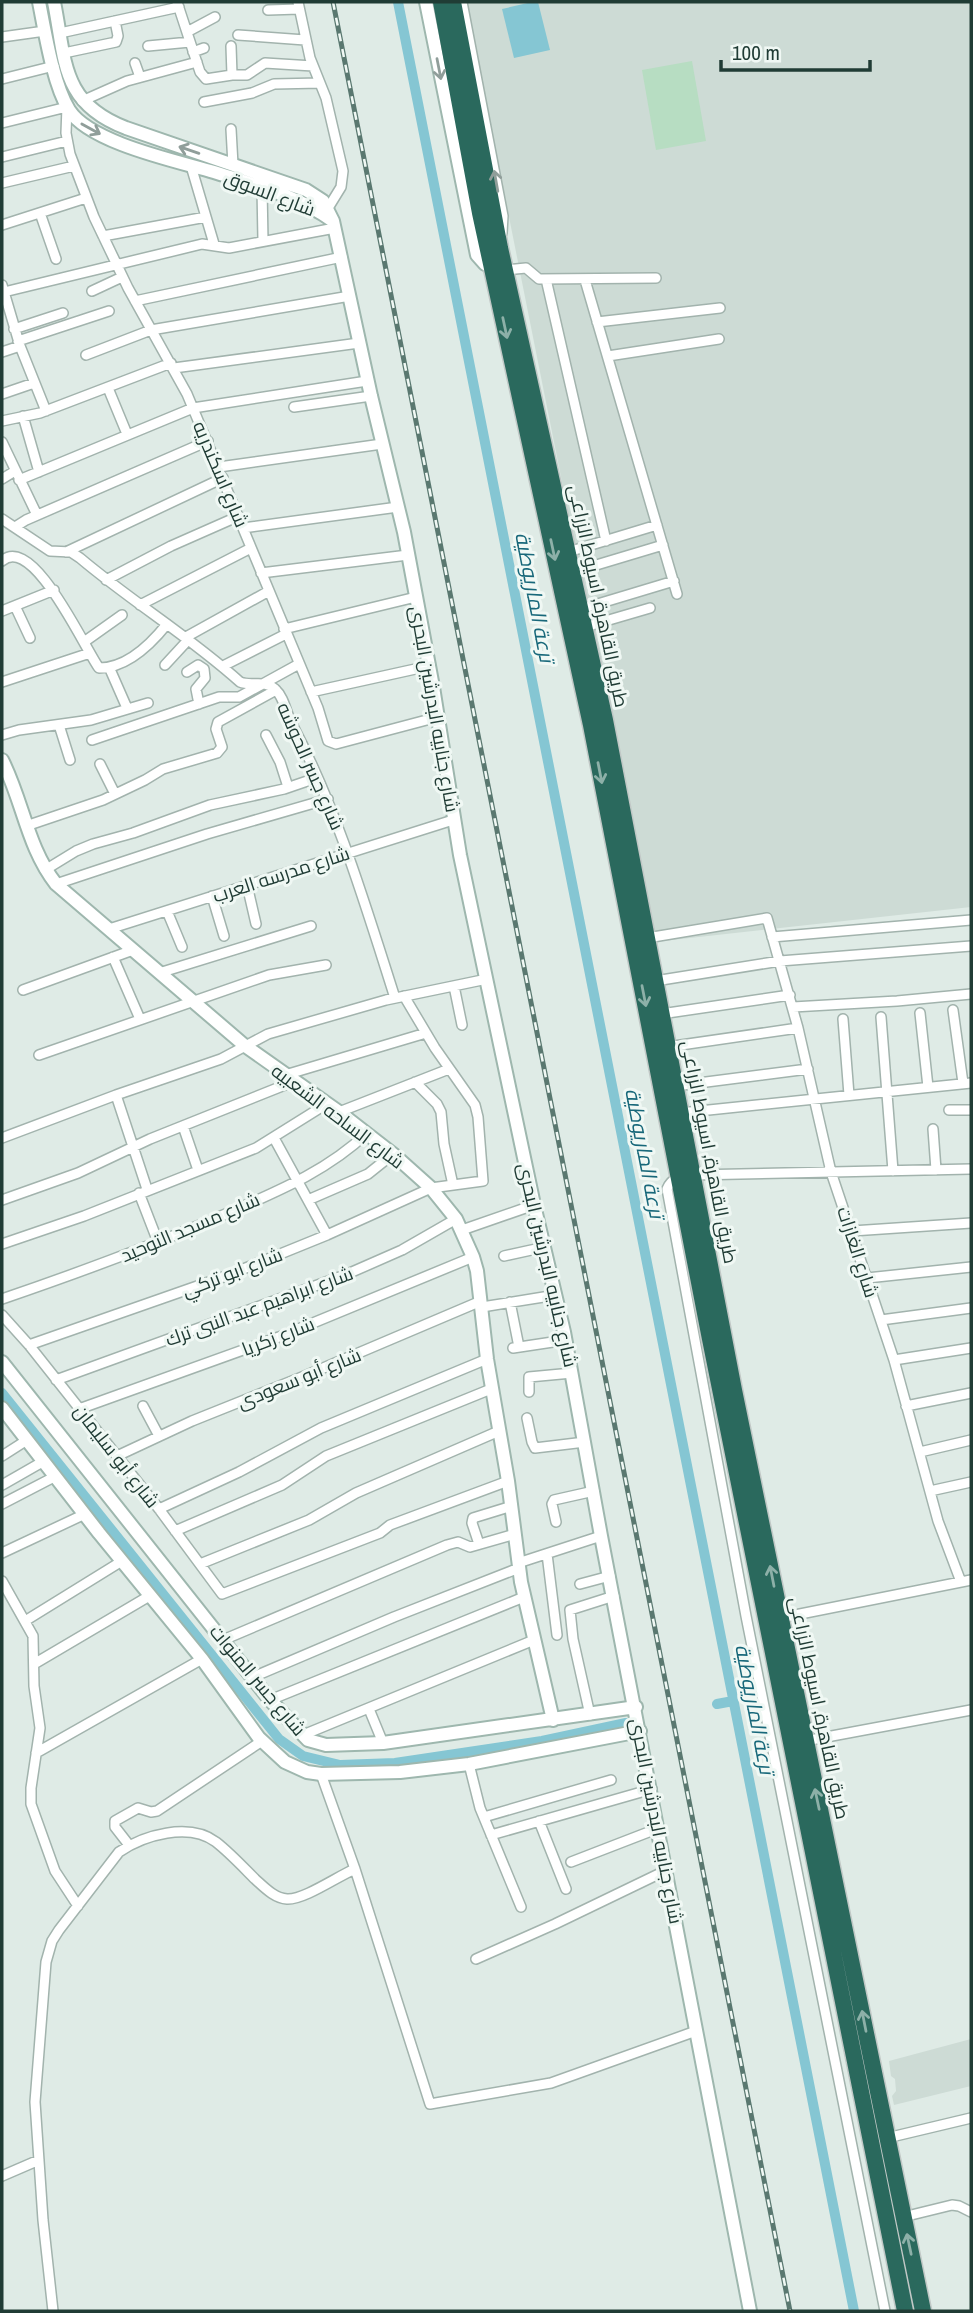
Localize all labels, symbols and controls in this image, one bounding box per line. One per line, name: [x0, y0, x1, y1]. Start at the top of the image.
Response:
scale bar: [721, 28, 870, 72]
text: 100 m: [732, 38, 780, 67]
one-way arrow: [433, 57, 447, 80]
one-way arrow: [80, 122, 100, 136]
one-way arrow: [179, 143, 201, 155]
street label: شارع السوق: [221, 164, 319, 223]
one-way arrow: [489, 170, 503, 193]
one-way arrow: [498, 316, 512, 339]
street label: شارع اسكندريه: [186, 417, 255, 531]
street label: طريق القاهرة, اسيوط الزراعى: [563, 482, 635, 710]
water label: ترعة الماريوطية: [508, 529, 562, 668]
one-way arrow: [546, 538, 560, 561]
street label: شارع جنابيه البدرشين البحرى: [403, 604, 466, 814]
street label: شارع جسر الحوشه: [270, 698, 351, 834]
one-way arrow: [594, 761, 608, 784]
street label: شارع مدرسه العرب: [209, 840, 353, 909]
one-way arrow: [637, 984, 651, 1007]
street label: طريق القاهرة, اسيوط الزراعى: [676, 1038, 744, 1266]
street label: شارع الساحه الشعبيه: [266, 1057, 410, 1175]
water label: ترعة الماريوطية: [618, 1085, 672, 1224]
street label: شارع جنابيه البدرشين البحرى: [511, 1160, 584, 1370]
street label: شارع مسجد التوحيد: [116, 1186, 264, 1269]
street label: شارع الغازات: [830, 1203, 885, 1301]
street label: شارع ابو تركي: [178, 1241, 287, 1305]
street label: شارع ابراهيم عبد النبى ترك: [161, 1260, 357, 1353]
street label: شارع زكريا: [238, 1310, 318, 1363]
street label: شارع أبو سعودى: [233, 1341, 365, 1416]
street label: شارع أبو سليمان: [68, 1399, 166, 1514]
one-way arrow: [764, 1565, 778, 1588]
street label: طريق القاهرة, اسيوط الزراعى: [784, 1594, 856, 1822]
street label: شارع جسر المنوات: [203, 1619, 312, 1742]
water label: ترعة الماريوطية: [728, 1641, 782, 1780]
street label: شارع جنابيه البدرشين البحرى: [623, 1716, 690, 1926]
one-way arrow: [809, 1788, 823, 1811]
one-way arrow: [857, 2010, 871, 2033]
one-way arrow: [901, 2233, 915, 2256]

